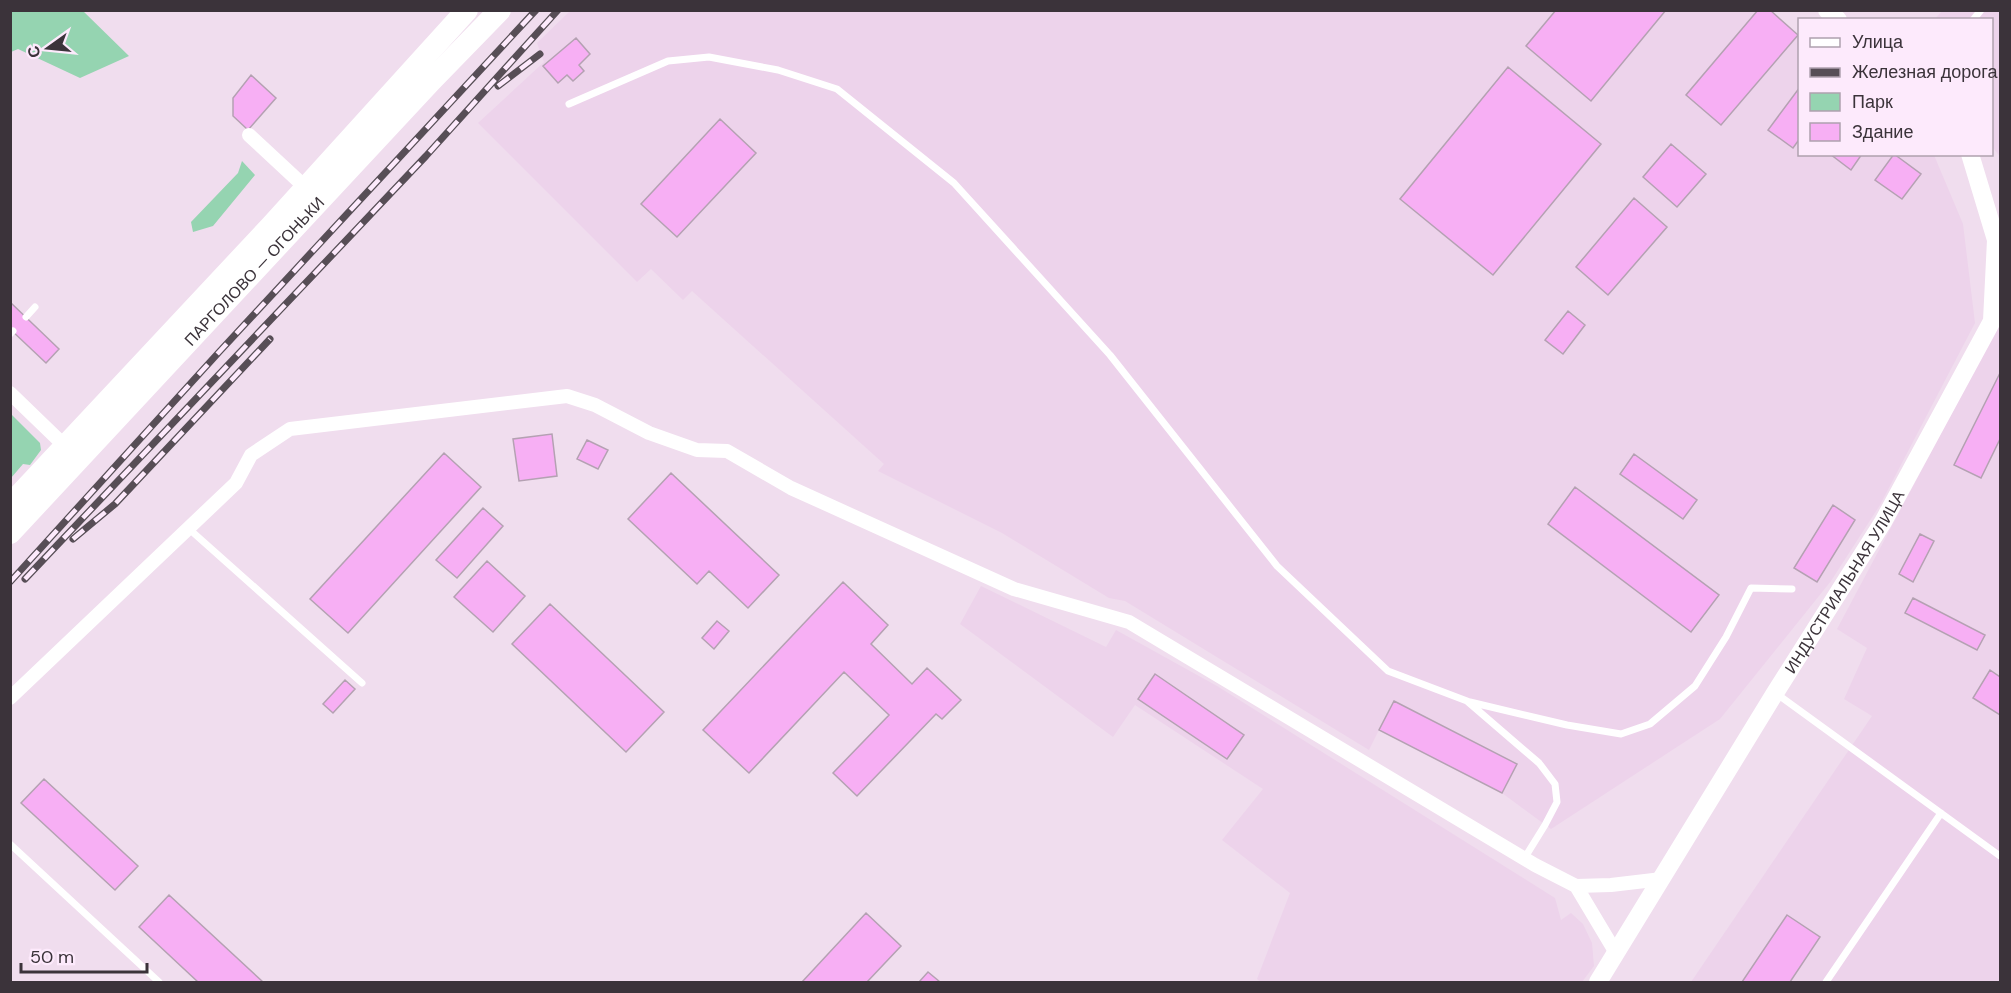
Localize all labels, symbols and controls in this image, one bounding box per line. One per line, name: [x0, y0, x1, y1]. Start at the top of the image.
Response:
north arrow: [18, 18, 78, 78]
legend: [1798, 18, 1993, 156]
text: Улица: [1852, 30, 1904, 54]
text: С: [22, 43, 46, 60]
text: Железная дорога: [1852, 60, 1998, 84]
text: Парк: [1852, 90, 1893, 114]
text: Здание: [1852, 120, 1913, 144]
street label: ПАРГОЛОВО — ОГОНЬКИ: [179, 192, 329, 350]
street label: ИНДУСТРИАЛЬНАЯ УЛИЦА: [1780, 486, 1909, 677]
scale bar: [21, 936, 147, 974]
text: 50 m: [30, 945, 74, 969]

